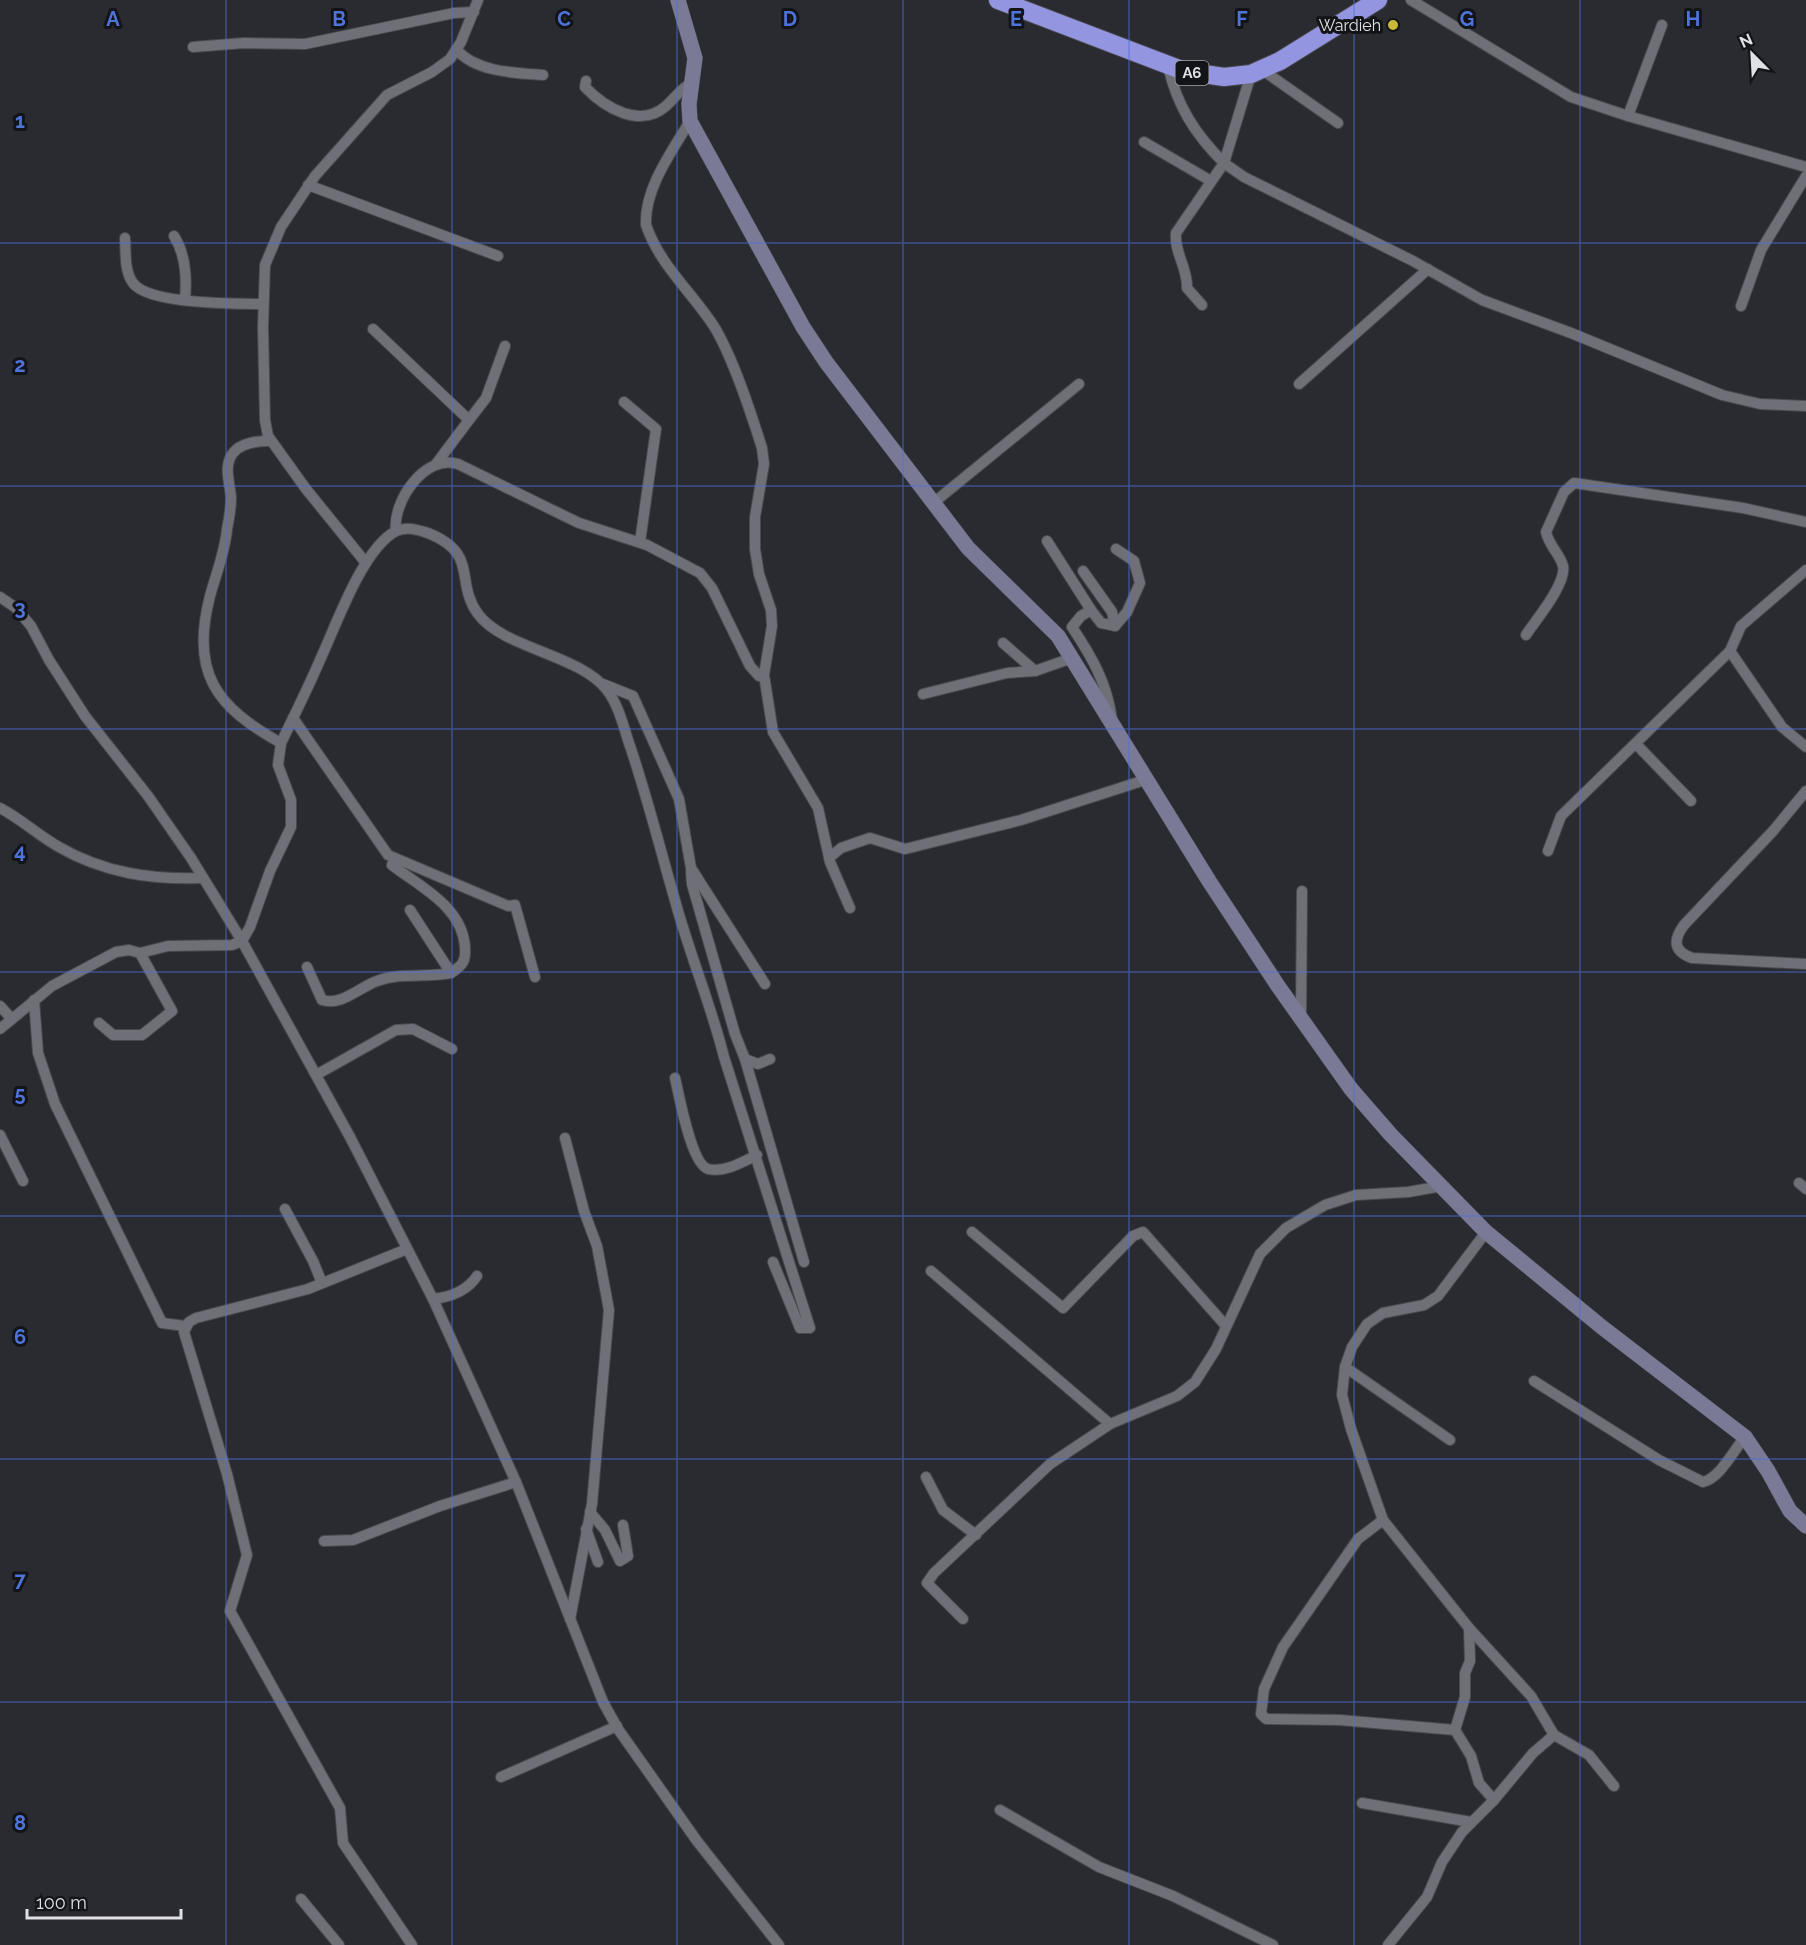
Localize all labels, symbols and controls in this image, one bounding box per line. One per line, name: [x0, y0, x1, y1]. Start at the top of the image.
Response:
text: A: [106, 7, 120, 31]
text: B: [332, 7, 346, 31]
text: C: [557, 7, 571, 31]
text: D: [783, 7, 797, 31]
text: E: [1010, 7, 1022, 31]
text: F: [1236, 7, 1248, 31]
text: G: [1460, 7, 1474, 31]
text: H: [1686, 7, 1700, 31]
place label: Wardieh: [1319, 16, 1381, 35]
marker: Wardieh: [1386, 18, 1400, 32]
north arrow: [1722, 24, 1782, 84]
text: N: [1737, 30, 1756, 52]
road number: A6: [1176, 61, 1208, 85]
text: 1: [15, 109, 25, 133]
text: 2: [14, 353, 26, 377]
text: 3: [14, 596, 26, 620]
text: 4: [14, 839, 26, 863]
text: 5: [14, 1082, 26, 1106]
text: 6: [14, 1325, 26, 1349]
text: 7: [14, 1568, 26, 1592]
text: 8: [14, 1811, 26, 1835]
scale bar: [27, 1882, 182, 1920]
text: 100 m: [36, 1892, 87, 1913]

